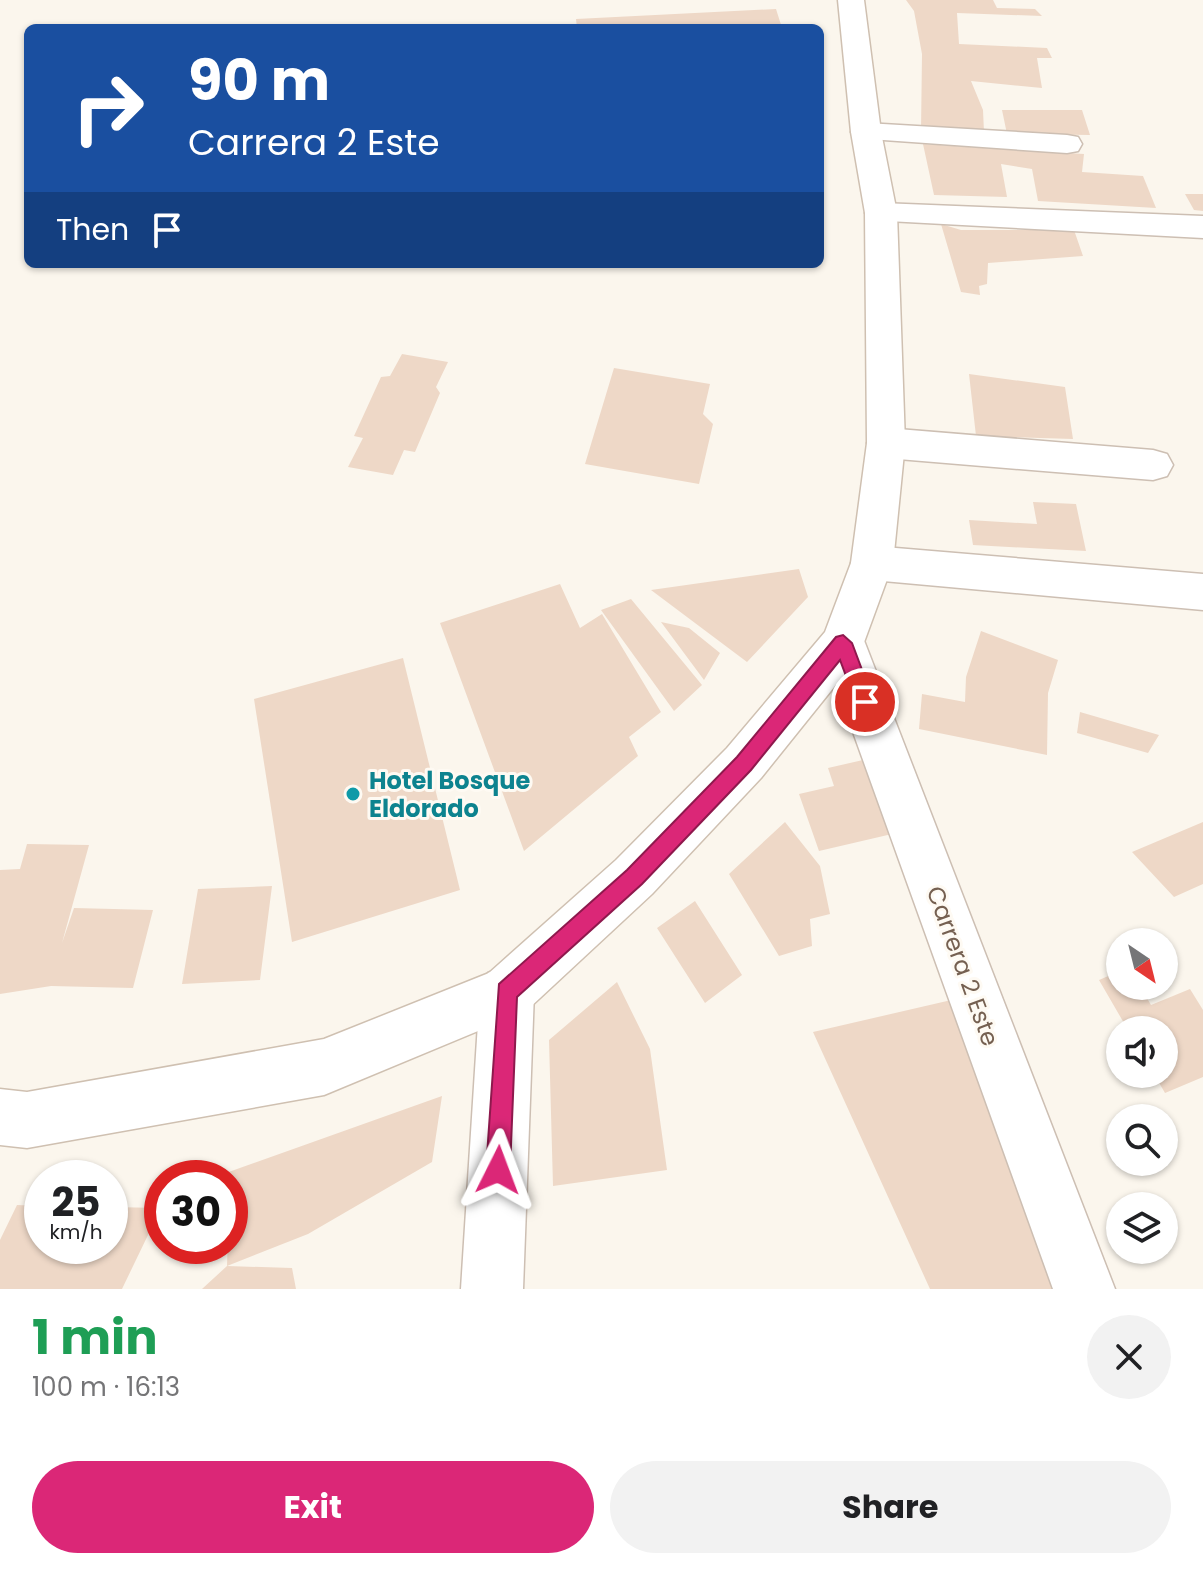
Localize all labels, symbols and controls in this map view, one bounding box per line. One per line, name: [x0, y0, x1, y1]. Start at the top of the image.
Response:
text: 90 m: [188, 41, 330, 120]
icon: right: [56, 56, 160, 160]
text: Carrera 2 Este: [188, 117, 440, 168]
text: Then: [56, 208, 129, 251]
icon: arrive: [145, 208, 189, 252]
pin: [831, 668, 899, 736]
icon: arrive: [843, 680, 887, 724]
place label: Hotel Bosque Eldorado: [369, 764, 530, 825]
marker: Hotel Bosque Eldorado: [344, 785, 362, 803]
street label: Carrera 2 Este: [919, 882, 1007, 1050]
north arrow: [1106, 928, 1178, 1000]
map controls: [1106, 928, 1178, 1264]
button: sound: [1106, 1016, 1178, 1088]
button: search: [1106, 1104, 1178, 1176]
position arrow: [456, 1128, 540, 1212]
speed limit sign: 30: [144, 1160, 248, 1264]
text: 25: [52, 1174, 100, 1230]
button: layers: [1106, 1192, 1178, 1264]
text: km/h: [49, 1218, 103, 1246]
text: 1 min: [32, 1304, 158, 1371]
button: close: [1087, 1315, 1171, 1399]
text: 100 m · 16:13: [32, 1369, 180, 1405]
button: Exit: [32, 1461, 594, 1553]
button: Share: [610, 1461, 1171, 1553]

